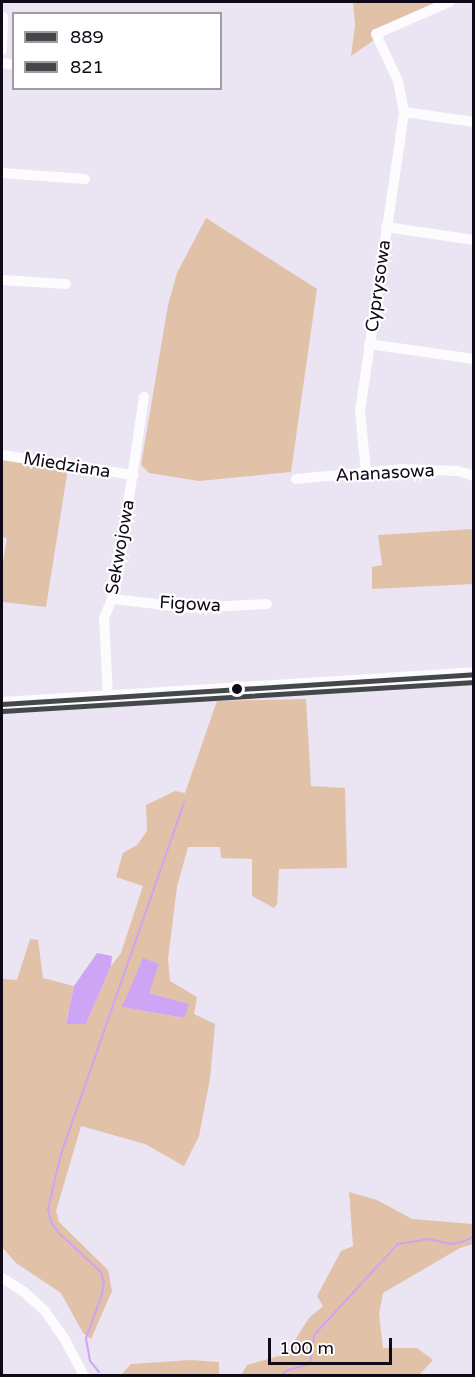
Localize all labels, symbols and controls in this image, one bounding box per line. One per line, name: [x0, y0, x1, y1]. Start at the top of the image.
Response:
legend: [12, 12, 222, 90]
text: 889: [70, 26, 104, 48]
text: 821: [70, 56, 104, 78]
street label: Cyprysowa: [361, 238, 395, 334]
street label: Miedziana: [22, 447, 112, 483]
street label: Ananasowa: [335, 460, 435, 486]
street label: Sekwojowa: [101, 498, 139, 596]
street label: Figowa: [159, 592, 221, 616]
unlabelled marker: [231, 683, 243, 695]
scale bar: [271, 1326, 396, 1364]
text: 100 m: [279, 1337, 334, 1359]

